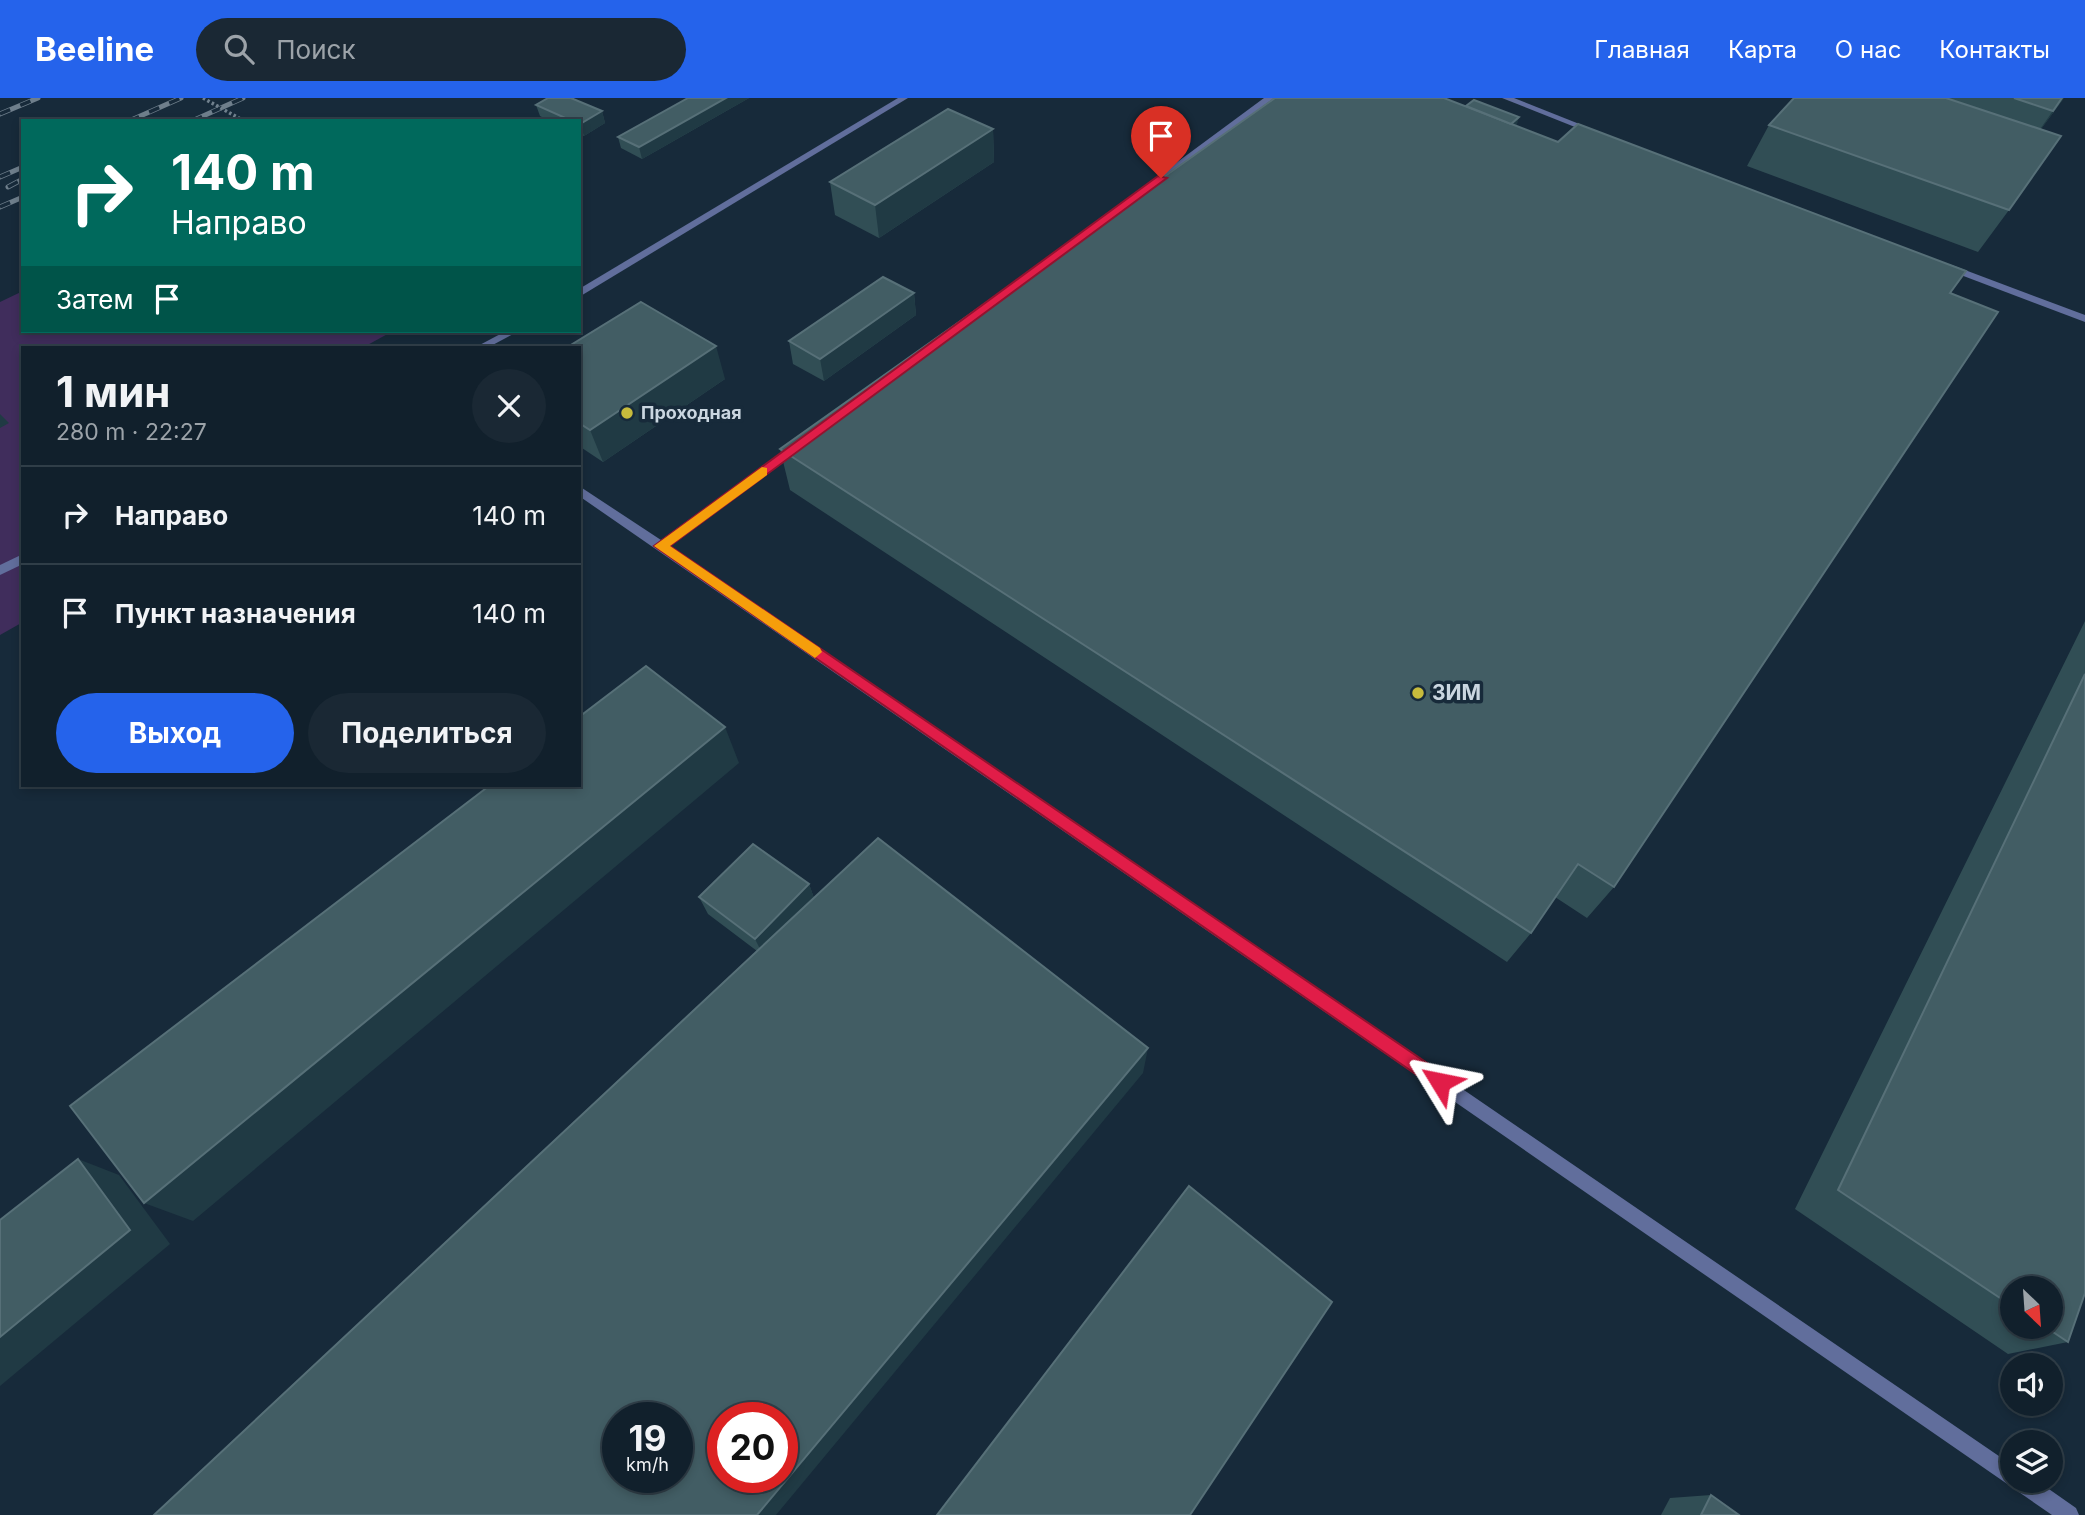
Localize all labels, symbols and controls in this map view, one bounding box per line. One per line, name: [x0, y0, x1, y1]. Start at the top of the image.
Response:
search box: [196, 18, 686, 81]
text: Beeline: [35, 29, 154, 69]
icon: search: [220, 30, 258, 68]
text: Поиск: [276, 34, 355, 65]
text: Главная: [1594, 35, 1690, 64]
text: Карта: [1728, 35, 1797, 64]
text: О нас: [1835, 35, 1901, 64]
text: Контакты: [1939, 35, 2050, 64]
pin: [1131, 106, 1191, 178]
icon: arrive: [1142, 117, 1180, 155]
text: 140 m: [171, 143, 315, 202]
icon: right: [56, 147, 147, 238]
text: Направо: [171, 203, 307, 242]
icon: arrive: [148, 280, 186, 318]
text: Затем: [56, 284, 134, 315]
text: 1 мин: [56, 366, 170, 417]
button: close: [472, 369, 546, 443]
place label: Проходная: [641, 402, 742, 423]
marker: Проходная: [619, 405, 635, 421]
text: 280 m · 22:27: [56, 418, 207, 446]
icon: right: [56, 496, 94, 534]
text: Направо: [115, 500, 228, 531]
text: 140 m: [472, 500, 546, 531]
icon: arrive: [56, 594, 94, 632]
text: Пункт назначения: [115, 598, 356, 629]
text: 140 m: [472, 598, 546, 629]
place label: ЗИМ: [1432, 680, 1481, 705]
marker: ЗИМ: [1410, 685, 1426, 701]
button: Выход: [56, 693, 294, 773]
button: Поделиться: [308, 693, 546, 773]
position arrow: [1403, 1045, 1477, 1119]
north arrow: [2000, 1276, 2063, 1339]
map controls: [2000, 1276, 2063, 1493]
button: sound: [2000, 1353, 2063, 1416]
speed limit sign: 20: [707, 1402, 798, 1493]
text: 19: [629, 1417, 666, 1459]
button: layers: [2000, 1430, 2063, 1493]
text: km/h: [626, 1454, 669, 1475]

